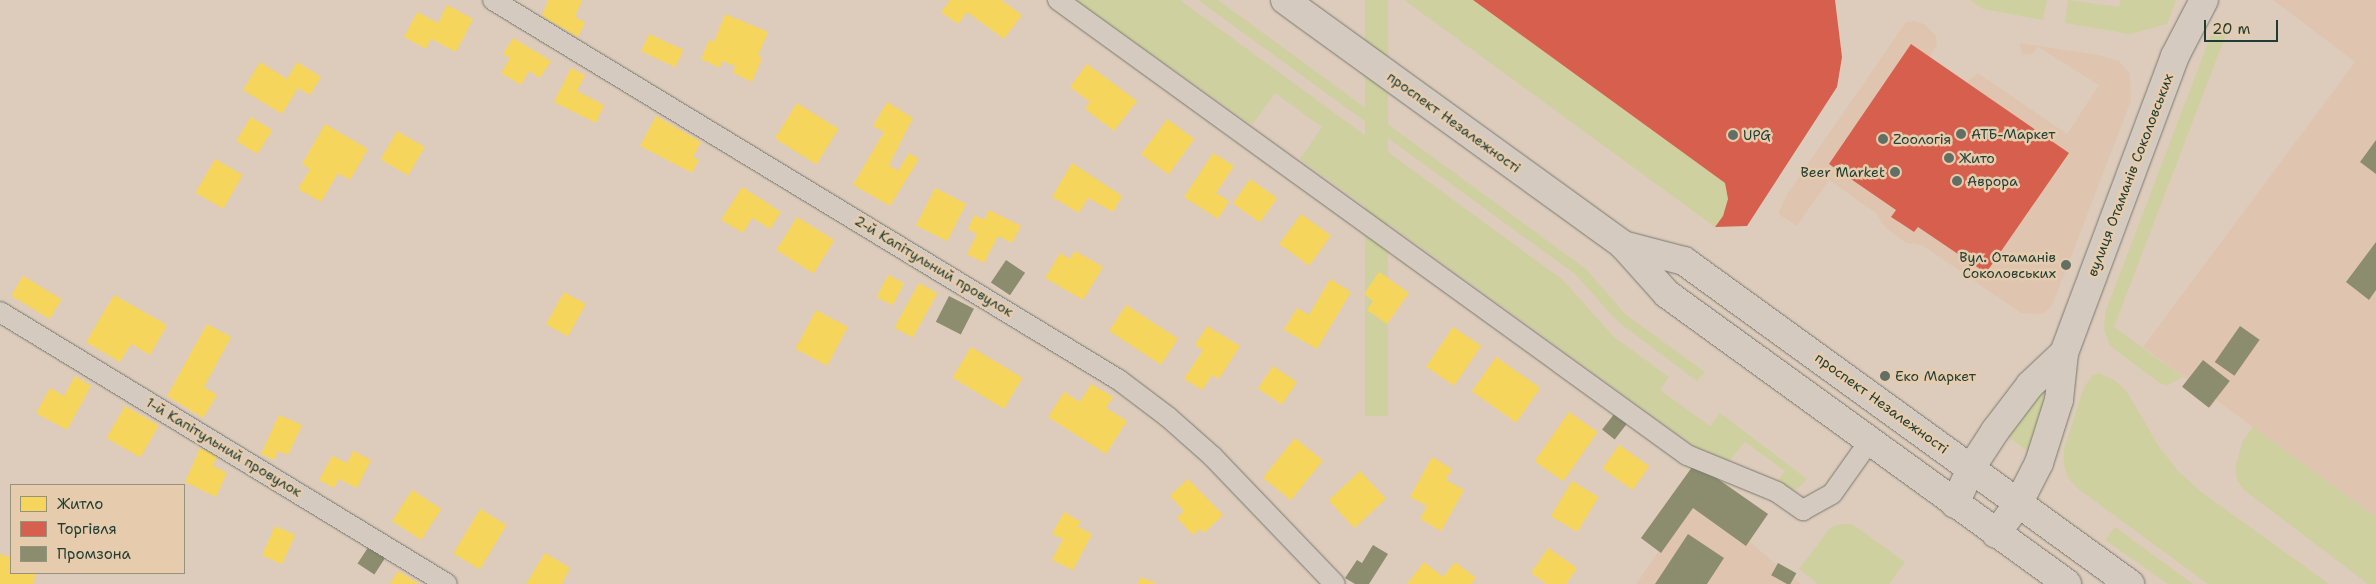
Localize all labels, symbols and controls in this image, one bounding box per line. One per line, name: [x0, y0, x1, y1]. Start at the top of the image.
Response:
scale bar: [2206, 10, 2280, 42]
text: 20 m: [2212, 19, 2251, 39]
street label: проспект Незалежності: [1384, 68, 1524, 176]
street label: вулиця Отаманів Соколовських: [2083, 71, 2177, 279]
place label: АТБ-Маркет: [1971, 126, 2055, 142]
place label: UPG: [1743, 127, 1771, 143]
marker: АТБ-Маркет: [1955, 128, 1967, 140]
marker: UPG: [1727, 129, 1739, 141]
place label: Zooлогія: [1893, 131, 1951, 147]
marker: Zooлогія: [1877, 133, 1889, 145]
place label: Жито: [1959, 150, 1995, 166]
marker: Жито: [1943, 152, 1955, 164]
place label: Beer Market: [1801, 164, 1885, 180]
marker: Beer Market: [1889, 166, 1901, 178]
place label: Аврора: [1967, 173, 2018, 189]
marker: Аврора: [1951, 175, 1963, 187]
street label: 2-й Капітульний провулок: [852, 212, 1016, 320]
place label: Вул. Отаманів Соколовських: [1959, 249, 2056, 282]
marker: Вул. Отаманів Соколовських: [2060, 259, 2072, 271]
street label: проспект Незалежності: [1812, 349, 1952, 457]
place label: Еко Маркет: [1895, 368, 1976, 384]
marker: Еко Маркет: [1879, 370, 1891, 382]
street label: 1-й Капітульний провулок: [143, 394, 305, 500]
legend: [10, 484, 185, 574]
text: Житло: [57, 494, 103, 514]
text: Торгівля: [57, 519, 117, 539]
text: Промзона: [57, 544, 131, 564]

